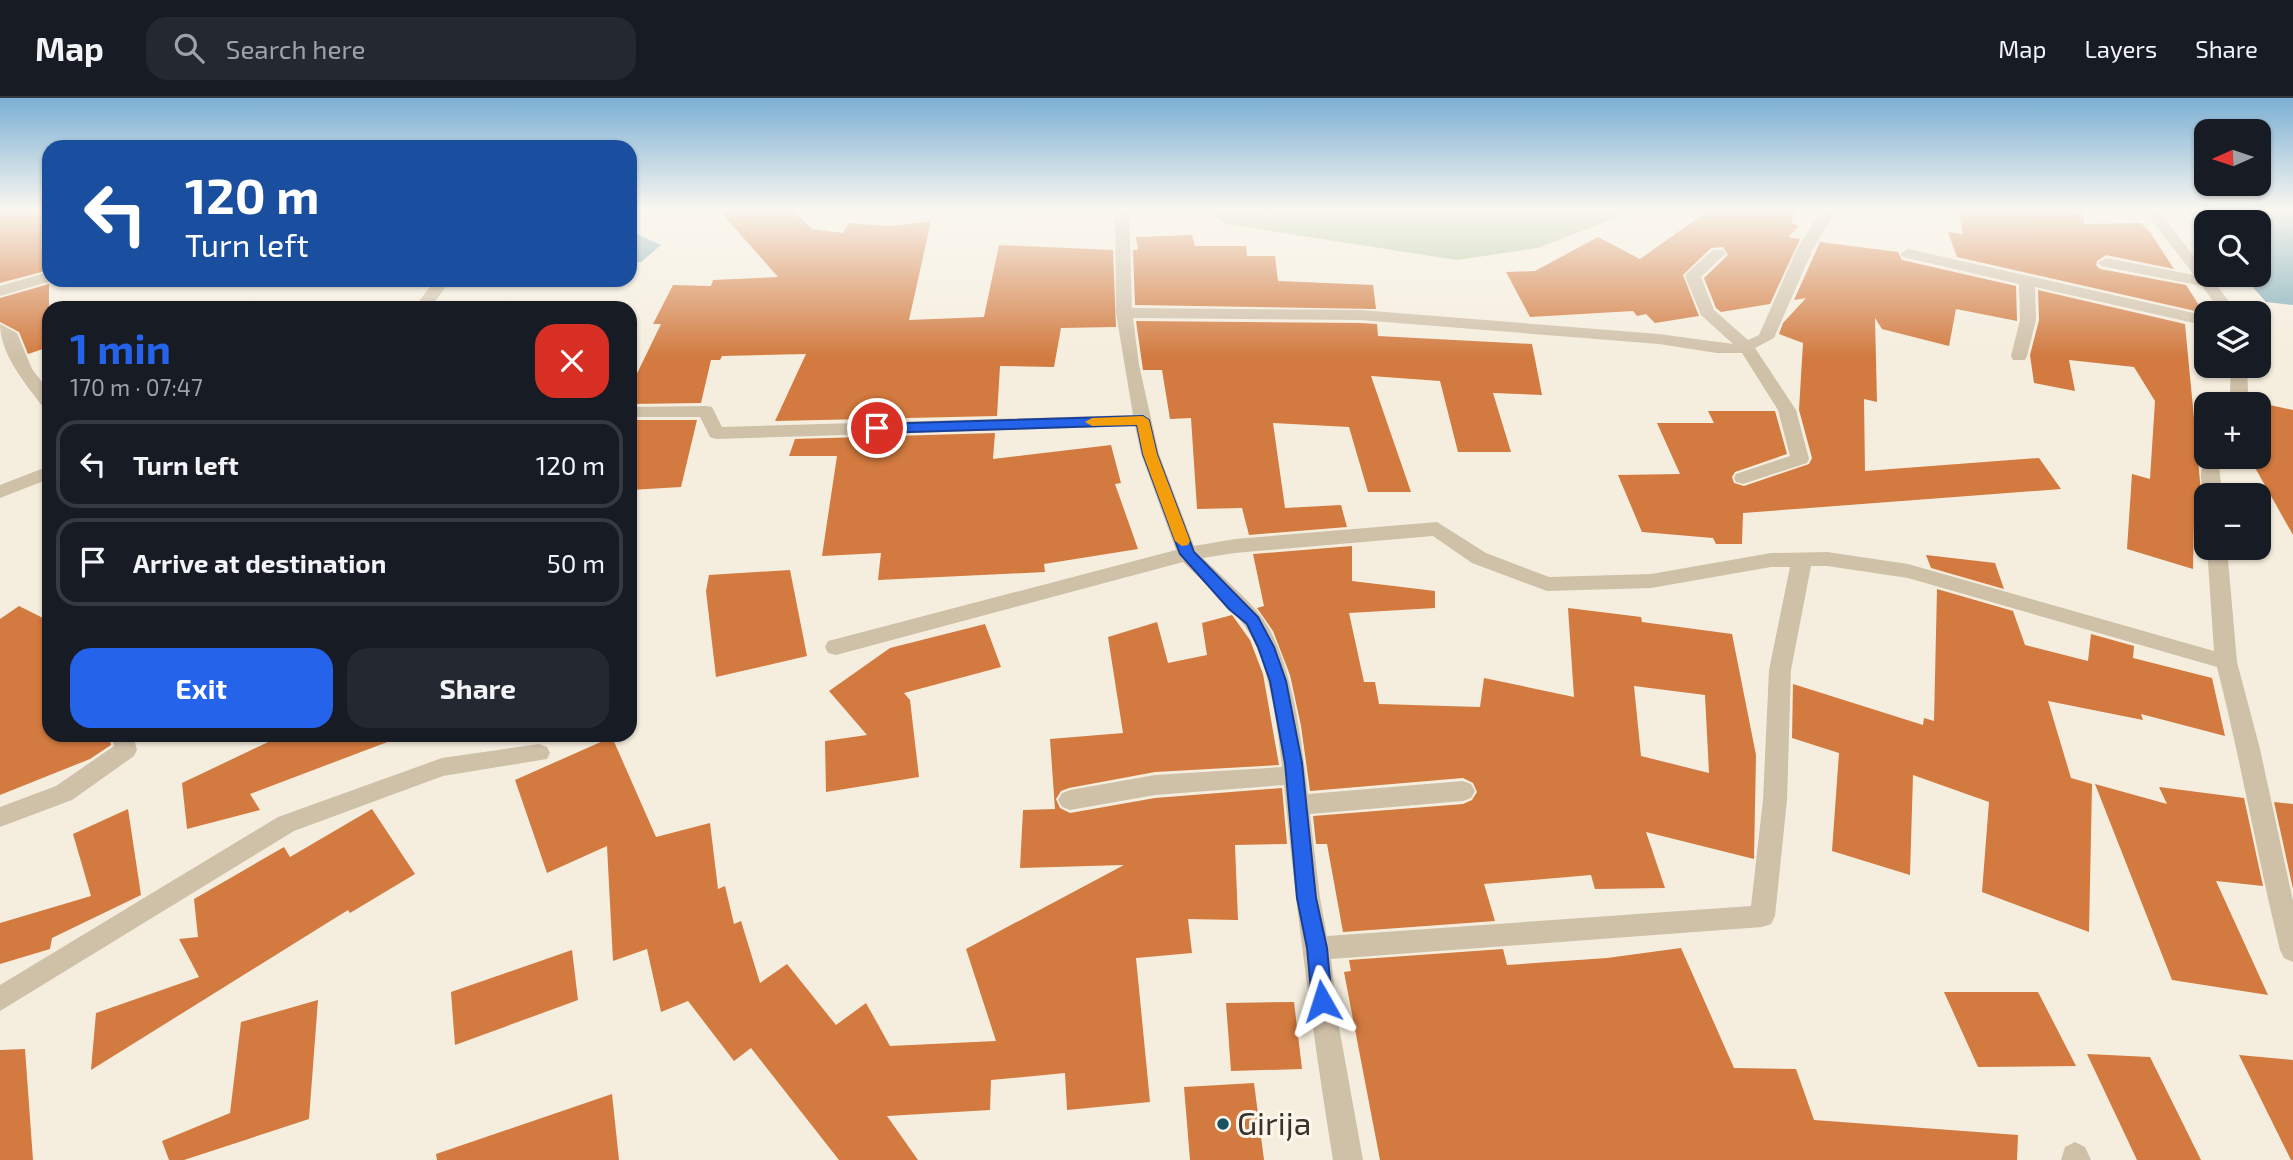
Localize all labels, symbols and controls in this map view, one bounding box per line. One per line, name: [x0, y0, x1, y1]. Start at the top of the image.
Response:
search box: [146, 17, 636, 80]
text: Map: [35, 28, 104, 68]
icon: search: [170, 29, 208, 67]
text: Search here: [226, 33, 365, 64]
text: Map: [1998, 34, 2046, 63]
text: Layers: [2084, 34, 2157, 63]
text: Share: [2195, 34, 2258, 63]
north arrow: [2194, 119, 2272, 196]
map controls: [2194, 119, 2271, 560]
text: 120 m: [185, 165, 319, 224]
icon: left: [70, 168, 161, 259]
button: search: [2194, 210, 2271, 287]
text: Turn left: [185, 225, 309, 263]
button: layers: [2194, 301, 2271, 378]
text: 1 min: [70, 322, 171, 372]
button: close: [535, 324, 609, 398]
text: 170 m · 07:47: [70, 373, 203, 401]
button: +: [2194, 392, 2271, 469]
pin: [847, 398, 907, 458]
icon: arrive: [858, 409, 896, 447]
icon: left: [74, 445, 112, 483]
text: Turn left: [133, 449, 239, 480]
text: 120 m: [536, 449, 605, 480]
button: −: [2194, 483, 2271, 560]
icon: arrive: [74, 543, 112, 581]
text: Arrive at destination: [133, 547, 386, 578]
text: 50 m: [547, 547, 605, 578]
button: Exit: [70, 648, 333, 728]
button: Share: [347, 648, 609, 728]
position arrow: [1285, 964, 1359, 1038]
place label: Girija: [1237, 1103, 1311, 1142]
marker: Girija: [1215, 1116, 1231, 1132]

